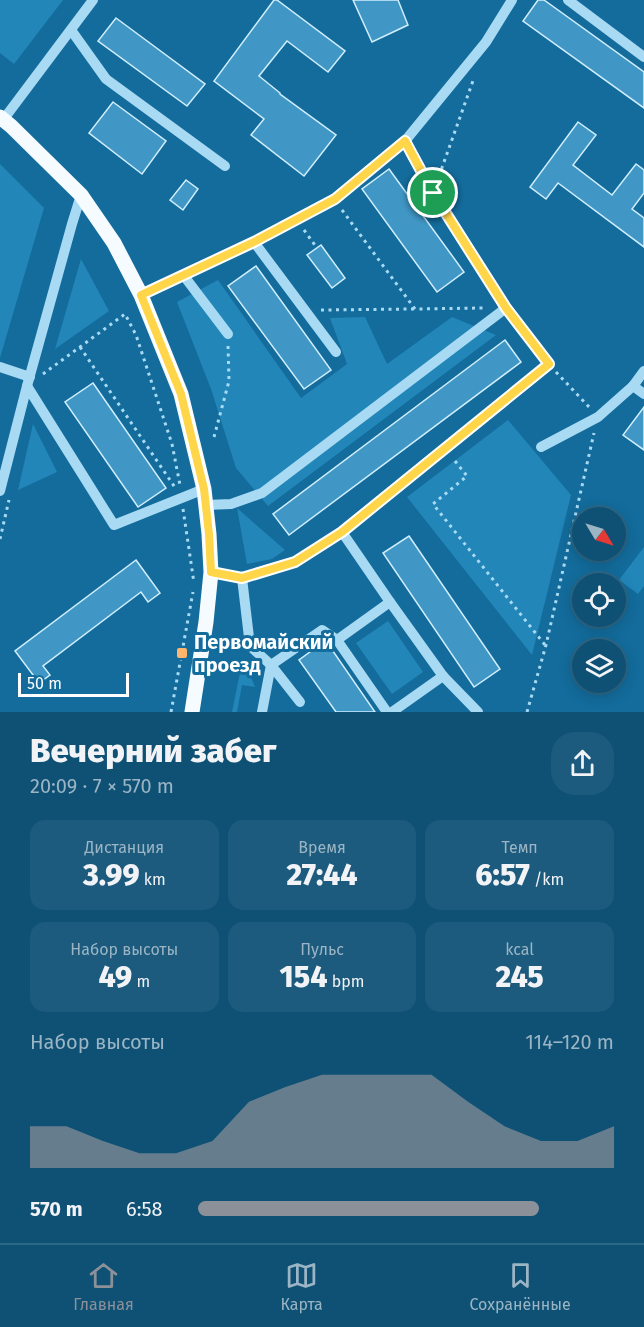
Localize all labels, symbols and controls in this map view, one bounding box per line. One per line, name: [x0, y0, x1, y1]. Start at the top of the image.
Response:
pin: [407, 167, 458, 218]
icon: arrive: [416, 176, 449, 209]
north arrow: [572, 507, 626, 561]
map controls: [572, 507, 626, 693]
button: locate: [572, 573, 626, 627]
place label: Первомайский проезд: [194, 630, 333, 677]
button: layers: [572, 639, 626, 693]
marker: Первомайский проезд: [175, 646, 189, 660]
scale bar: [18, 670, 129, 698]
text: 50 m: [27, 674, 62, 693]
text: Вечерний забег: [30, 731, 276, 771]
button: share: [551, 732, 614, 795]
text: 20:09 · 7 × 570 m: [30, 774, 174, 798]
text: Дистанция: [85, 838, 164, 857]
text: Время: [298, 838, 346, 857]
text: Темп: [502, 838, 538, 857]
text: 3.99: [83, 857, 140, 893]
text: 27:44: [286, 857, 358, 893]
text: 6:57: [475, 857, 530, 893]
text: km: [140, 870, 166, 889]
text: /km: [530, 870, 564, 889]
text: Набор высоты: [70, 940, 178, 959]
text: Пульс: [300, 940, 344, 959]
text: kcal: [505, 940, 534, 959]
text: 49: [98, 959, 132, 995]
text: 154: [280, 959, 327, 995]
text: 245: [496, 959, 544, 995]
text: m: [132, 972, 150, 991]
text: bpm: [327, 972, 364, 991]
text: Набор высоты: [30, 1030, 165, 1054]
text: 114–120 m: [525, 1030, 614, 1054]
text: 570 m: [30, 1197, 83, 1221]
text: 6:58: [126, 1197, 163, 1221]
tab: Главная: [73, 1259, 134, 1314]
tab: Карта: [280, 1259, 323, 1314]
tab: Сохранённые: [469, 1259, 571, 1314]

